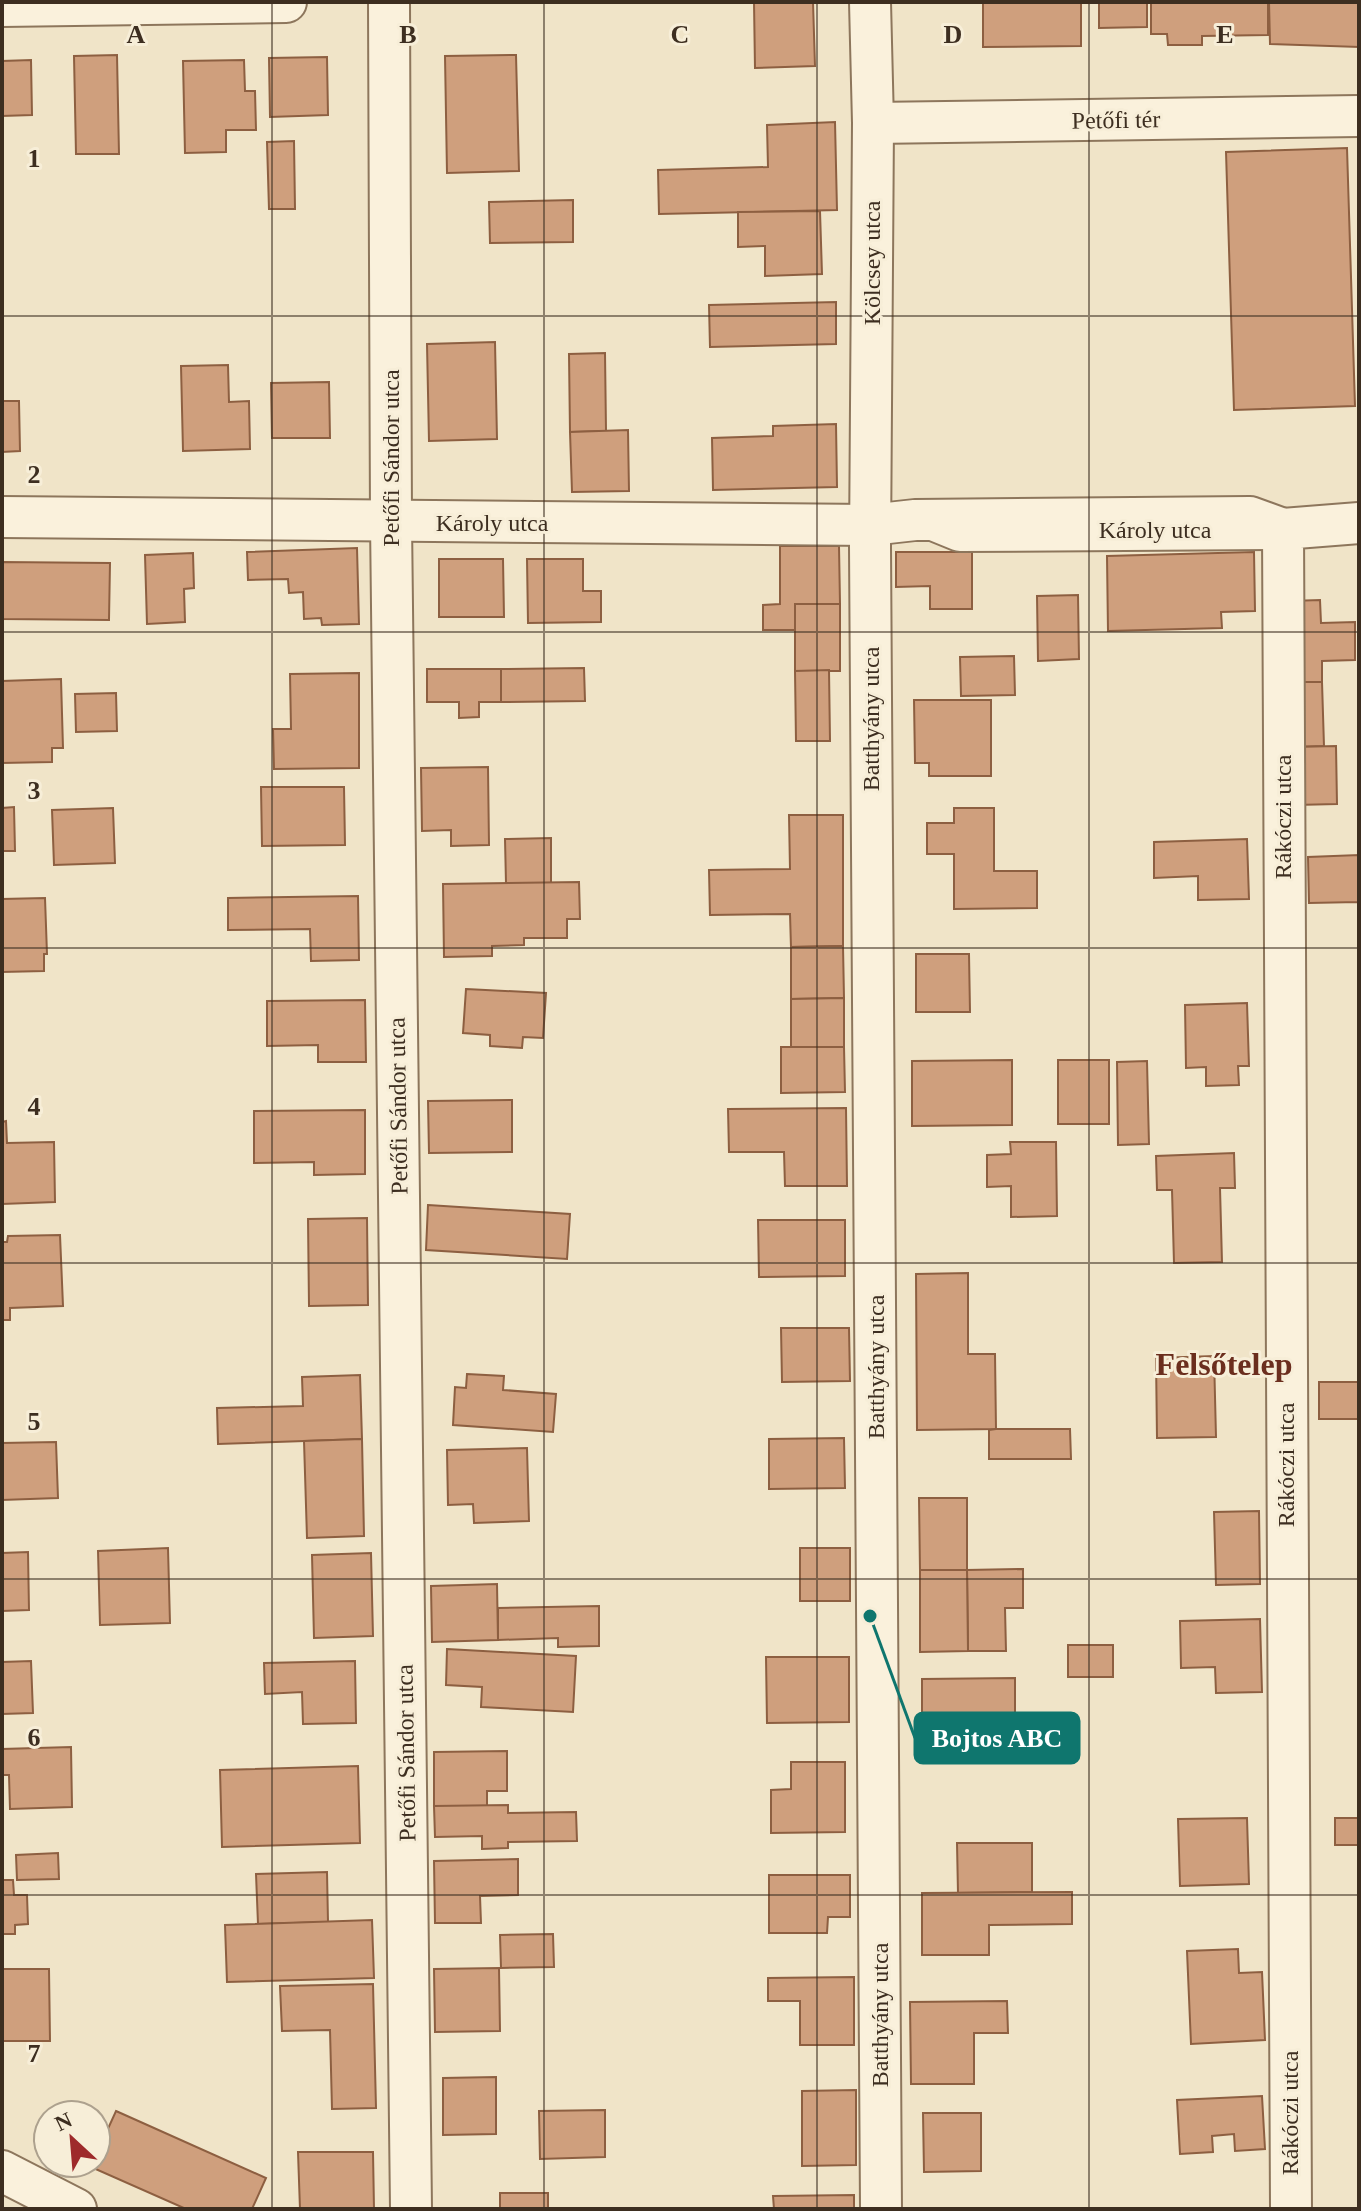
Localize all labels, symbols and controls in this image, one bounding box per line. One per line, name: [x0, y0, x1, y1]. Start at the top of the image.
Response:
text: A: [127, 20, 146, 49]
text: B: [399, 20, 417, 49]
text: C: [671, 20, 689, 49]
text: D: [944, 20, 962, 49]
text: E: [1216, 20, 1234, 49]
street label: Petőfi tér: [1071, 106, 1161, 134]
text: 1: [28, 144, 41, 173]
street label: Kölcsey utca: [859, 200, 885, 325]
street label: Petőfi Sándor utca: [378, 369, 404, 547]
text: 2: [28, 460, 41, 489]
street label: Károly utca: [436, 510, 549, 536]
street label: Károly utca: [1099, 517, 1212, 543]
street label: Batthyány utca: [858, 646, 884, 791]
street label: Rákóczi utca: [1270, 754, 1296, 879]
text: 3: [28, 776, 41, 805]
street label: Petőfi Sándor utca: [383, 1017, 413, 1195]
text: 4: [28, 1092, 41, 1121]
street label: Batthyány utca: [863, 1294, 889, 1439]
district label: Felsőtelep: [1156, 1346, 1292, 1382]
street label: Rákóczi utca: [1273, 1402, 1299, 1527]
text: 5: [28, 1407, 41, 1436]
street label: Petőfi Sándor utca: [391, 1664, 421, 1842]
callout: Bojtos ABC: [915, 1713, 1079, 1763]
text: 6: [28, 1723, 41, 1752]
text: Bojtos ABC: [932, 1724, 1062, 1753]
street label: Batthyány utca: [867, 1942, 893, 2087]
text: 7: [28, 2039, 41, 2068]
street label: Rákóczi utca: [1277, 2050, 1303, 2175]
north arrow: [32, 2099, 112, 2179]
text: N: [51, 2107, 76, 2136]

